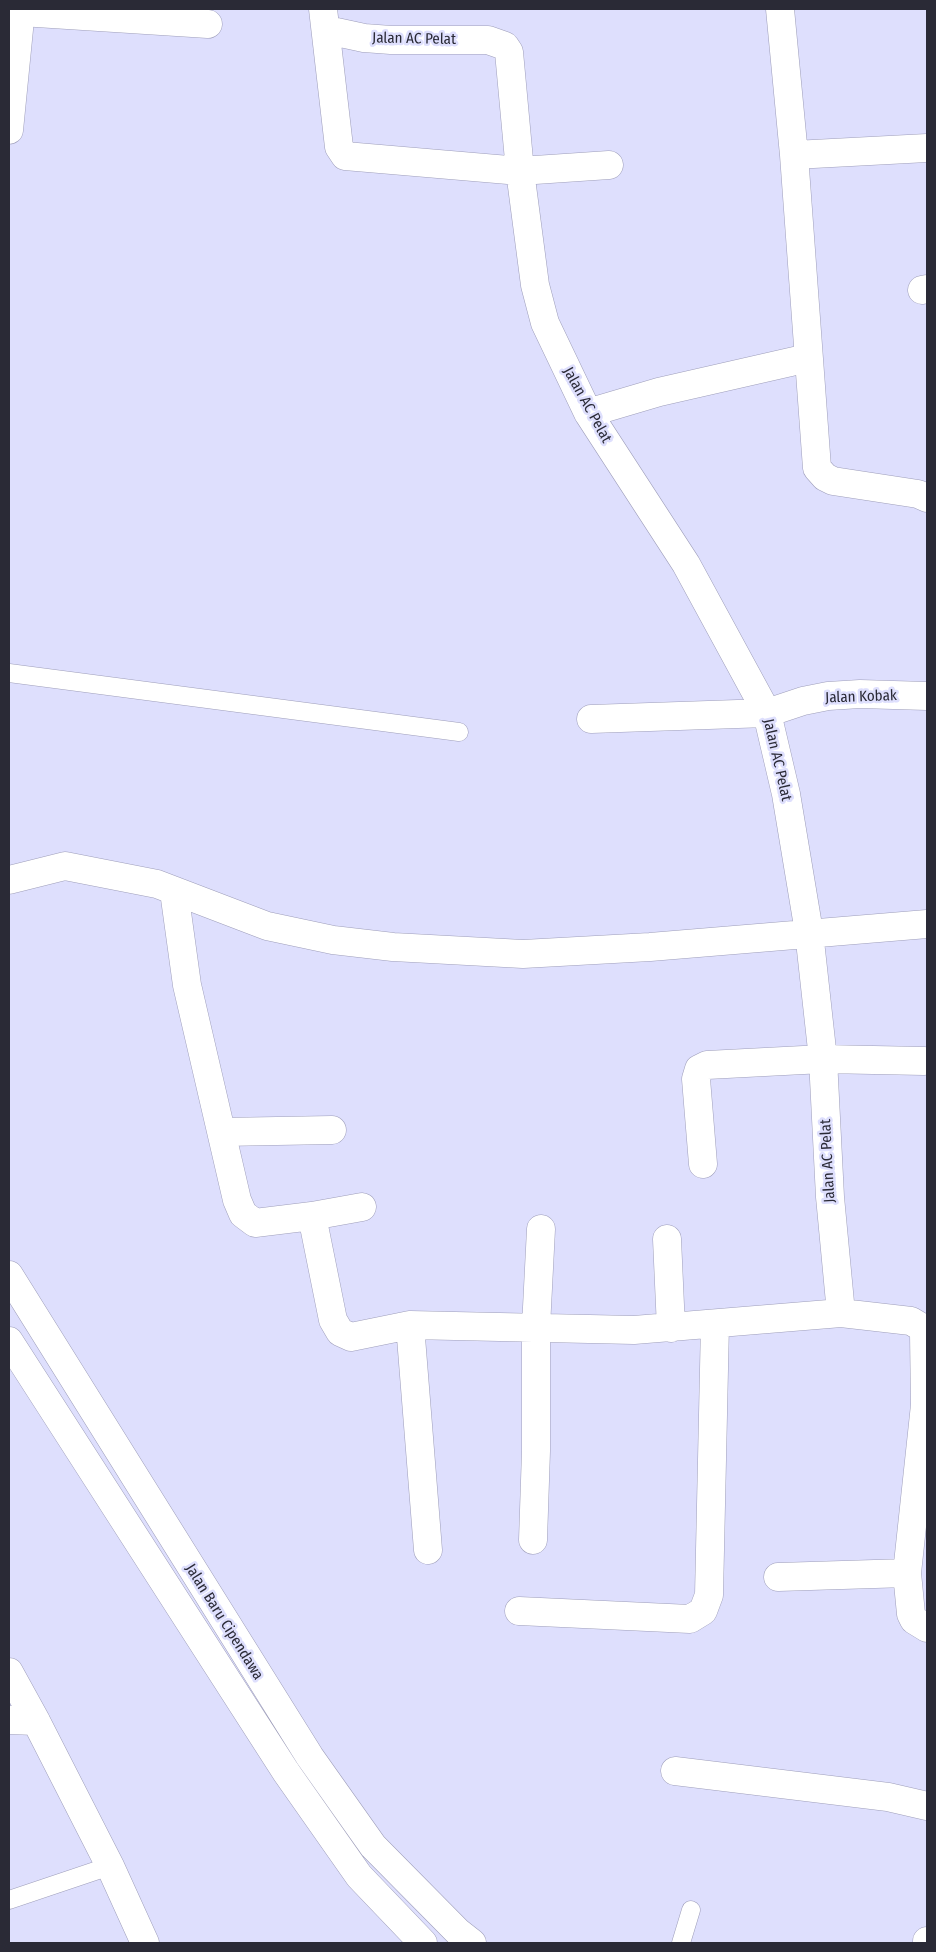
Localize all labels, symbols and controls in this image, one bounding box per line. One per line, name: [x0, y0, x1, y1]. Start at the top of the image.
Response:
street label: Jalan AC Pelat: [372, 29, 456, 49]
street label: Jalan AC Pelat: [559, 364, 615, 446]
street label: Jalan Kobak: [825, 687, 897, 707]
street label: Jalan AC Pelat: [759, 717, 795, 803]
street label: Jalan AC Pelat: [817, 1119, 839, 1203]
street label: Jalan Baru Cipendawa: [181, 1561, 267, 1683]

